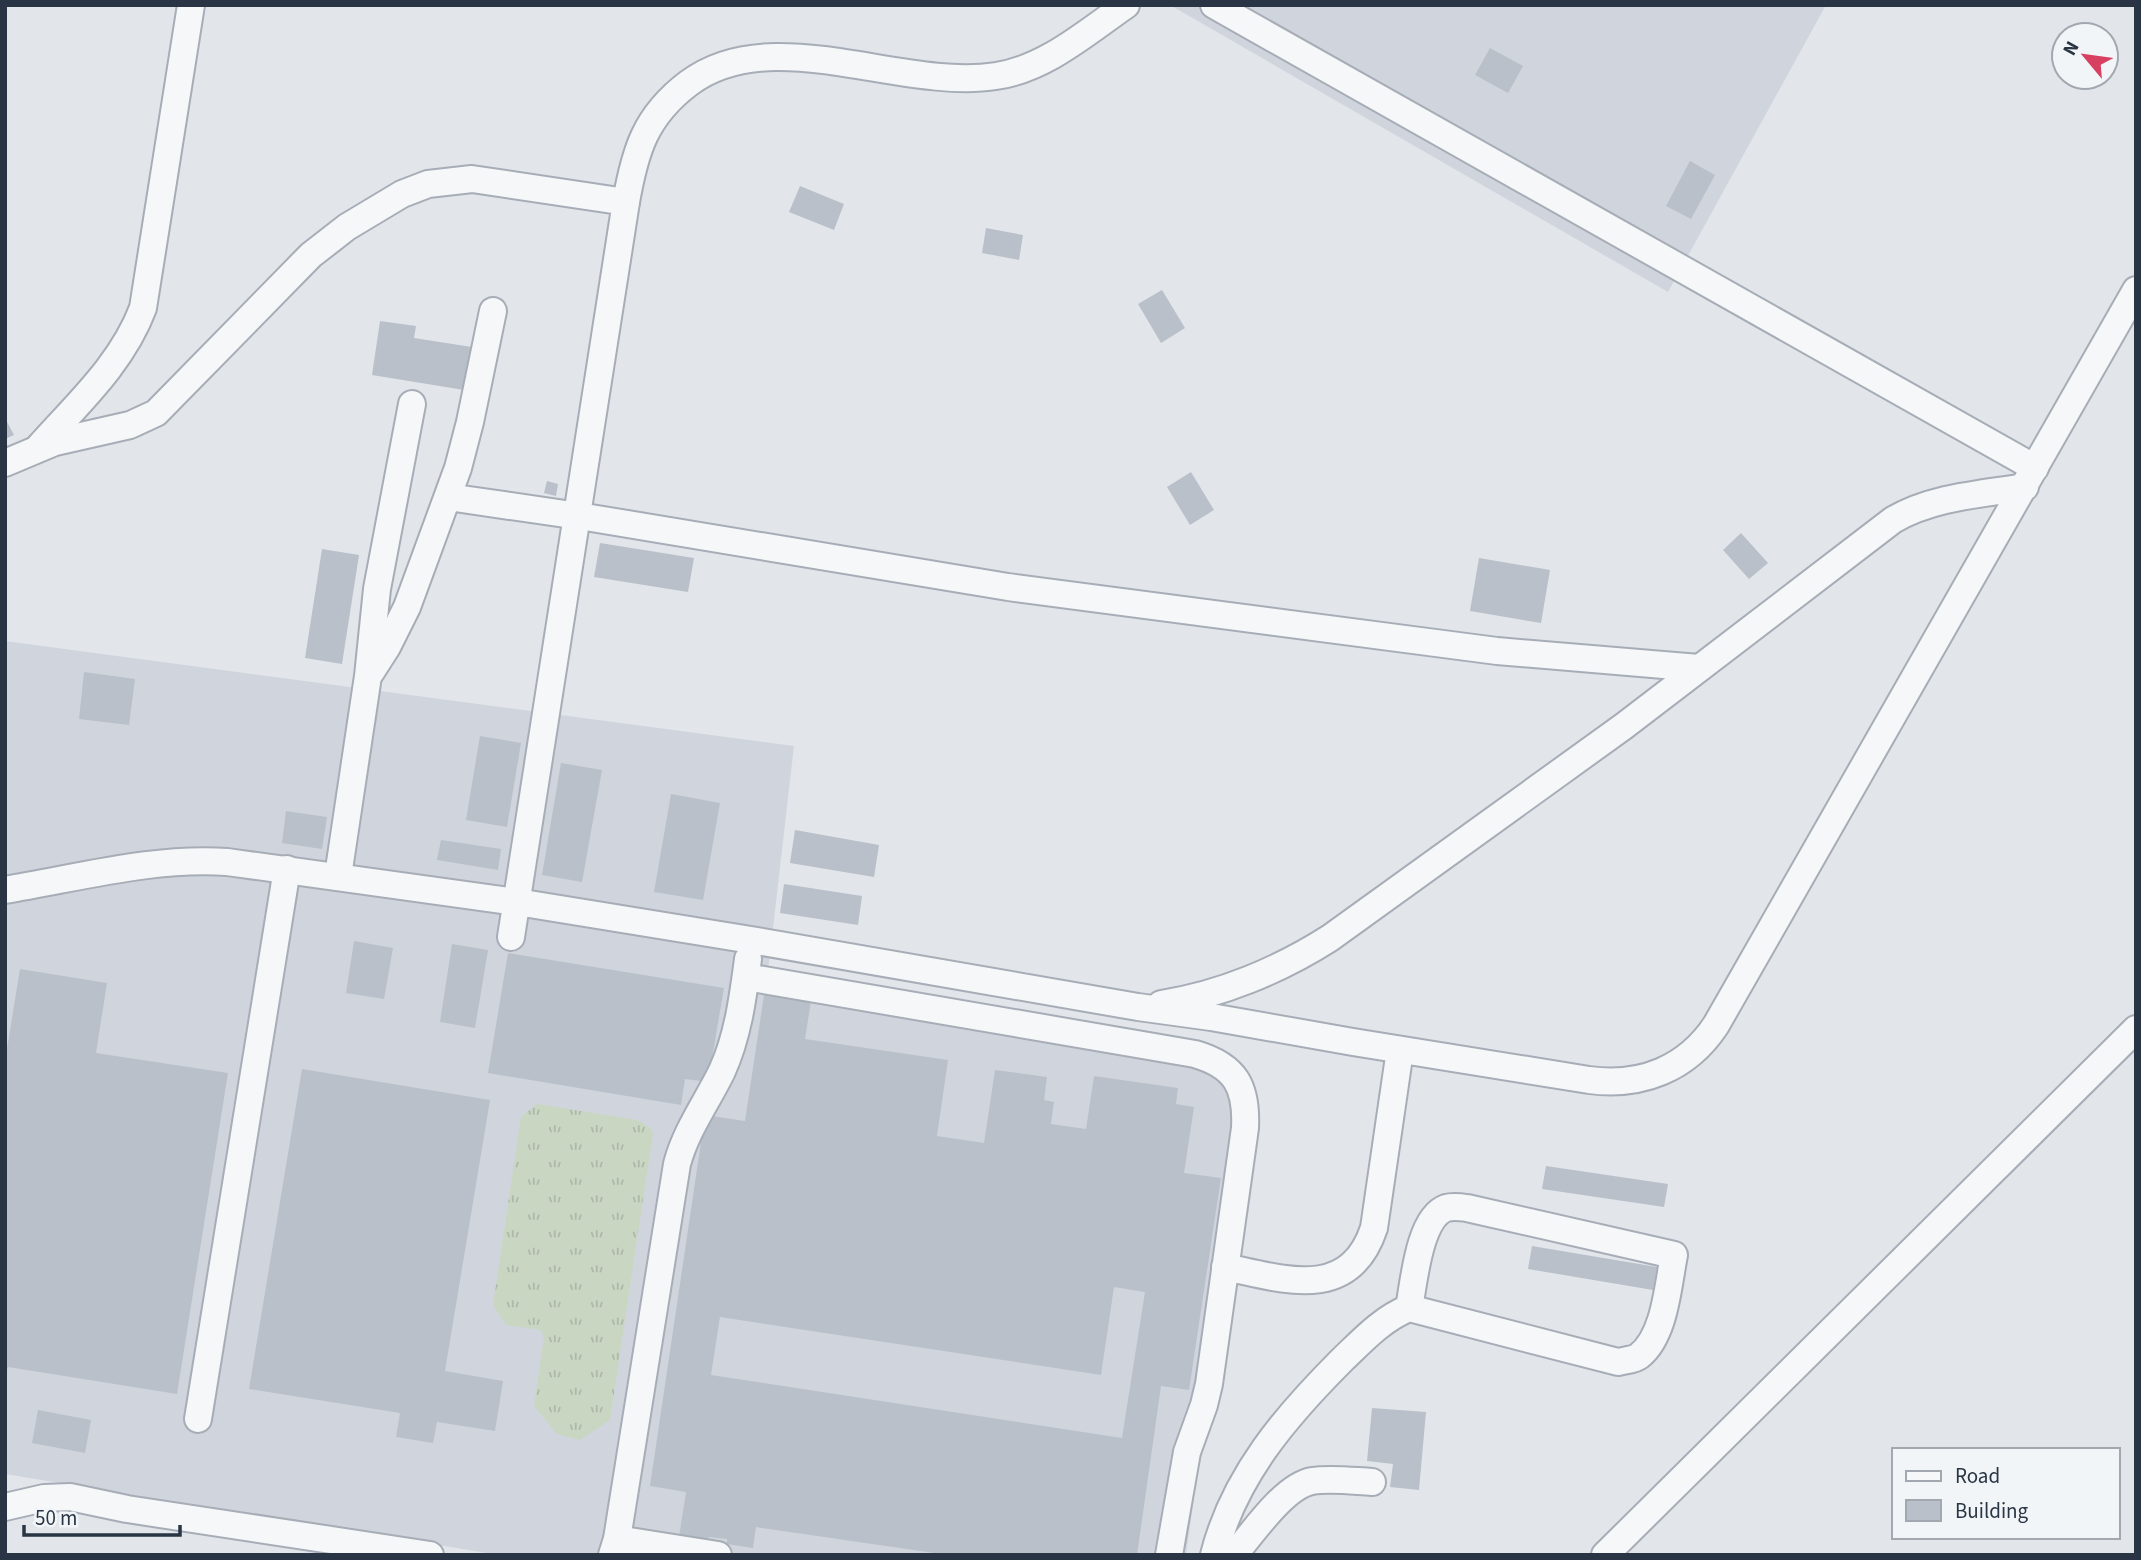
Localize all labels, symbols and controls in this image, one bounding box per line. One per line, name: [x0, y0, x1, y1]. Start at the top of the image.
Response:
north arrow: [2050, 21, 2120, 91]
text: N: [2057, 36, 2086, 61]
legend: [1892, 1448, 2120, 1539]
text: Road: [1955, 1461, 2000, 1491]
scale bar: [24, 1494, 180, 1538]
text: Building: [1955, 1496, 2029, 1526]
text: 50 m: [35, 1503, 77, 1533]

